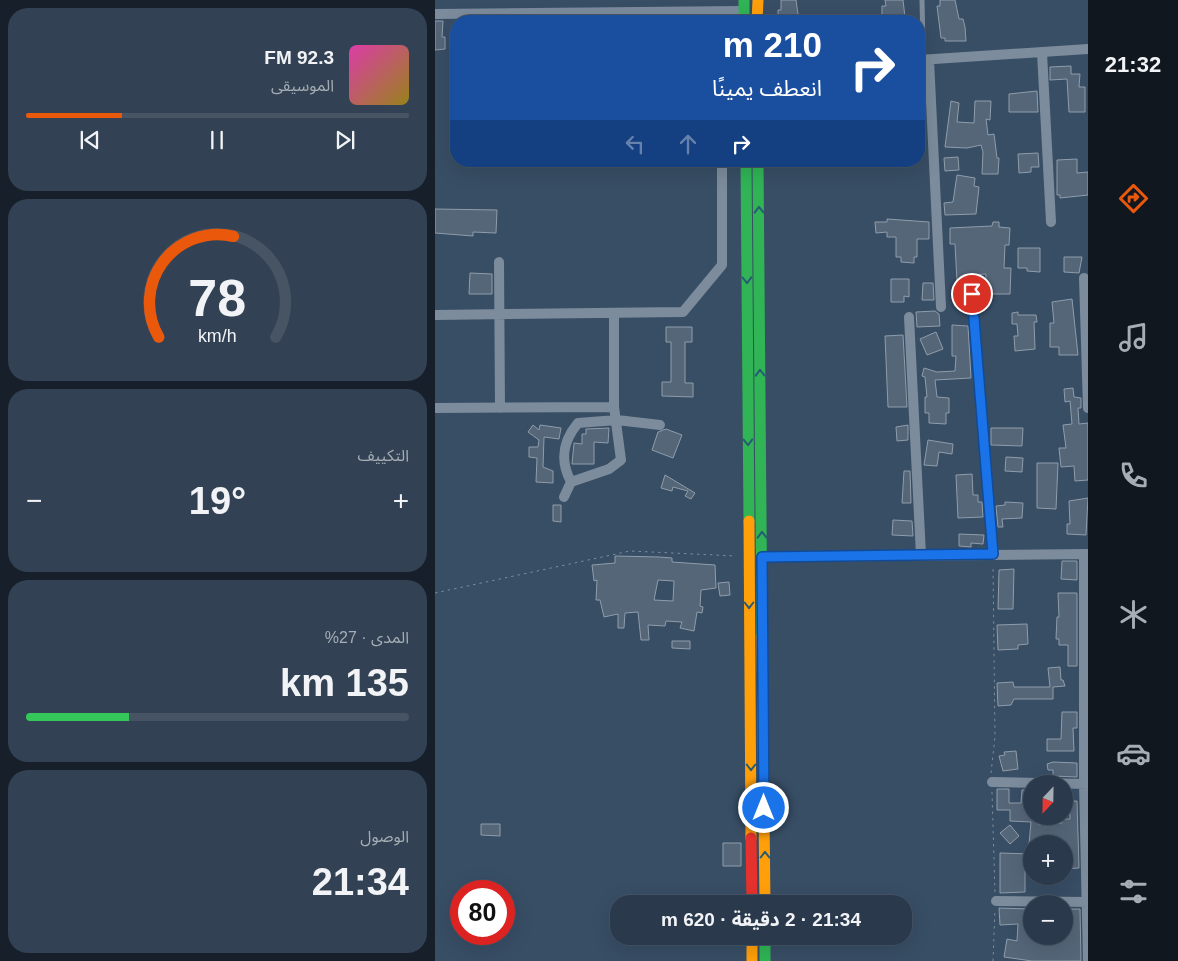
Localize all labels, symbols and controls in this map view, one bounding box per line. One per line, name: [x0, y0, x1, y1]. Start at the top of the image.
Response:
text: 210 m: [723, 25, 822, 64]
icon: right: [840, 35, 905, 100]
text: 92.3 FM: [264, 47, 334, 68]
text: 21:32: [1105, 52, 1161, 77]
text: انعطف يمينًا: [712, 76, 822, 101]
text: الموسيقى: [271, 77, 334, 94]
icon: previous: [76, 126, 104, 154]
icon: pause: [203, 126, 231, 154]
icon: next: [331, 126, 359, 154]
icon: left: [621, 130, 649, 158]
icon: ahead: [674, 130, 702, 158]
icon: right: [727, 130, 755, 158]
icon: directions: [1116, 181, 1151, 216]
one-way arrow: [754, 206, 764, 214]
text: 78: [189, 269, 246, 327]
pin: [951, 273, 993, 315]
one-way arrow: [742, 276, 752, 284]
icon: arrive: [958, 280, 986, 308]
icon: music: [1116, 320, 1151, 355]
text: km/h: [198, 326, 237, 346]
one-way arrow: [755, 368, 765, 376]
one-way arrow: [743, 439, 753, 447]
text: التكييف: [357, 447, 409, 464]
icon: phone: [1116, 458, 1151, 493]
text: 19°: [189, 480, 246, 522]
text: −: [26, 485, 42, 516]
text: +: [393, 485, 409, 516]
one-way arrow: [757, 531, 767, 538]
icon: climate: [1116, 597, 1151, 632]
one-way arrow: [744, 601, 755, 609]
text: المدى · 27%: [325, 629, 409, 646]
text: 135 km: [280, 662, 409, 704]
icon: car: [1116, 736, 1151, 771]
one-way arrow: [746, 764, 756, 772]
north arrow: [1023, 775, 1073, 825]
map controls: [1023, 775, 1073, 945]
position arrow: [737, 781, 789, 833]
text: الوصول: [360, 828, 409, 845]
button: +: [1023, 835, 1073, 885]
one-way arrow: [759, 851, 770, 859]
text: 21:34: [312, 861, 409, 903]
icon: filters: [1116, 874, 1151, 909]
speed limit sign: 80: [450, 880, 515, 945]
button: −: [1023, 895, 1073, 945]
text: 21:34 · 2 دقيقة · 620 m: [661, 909, 861, 930]

